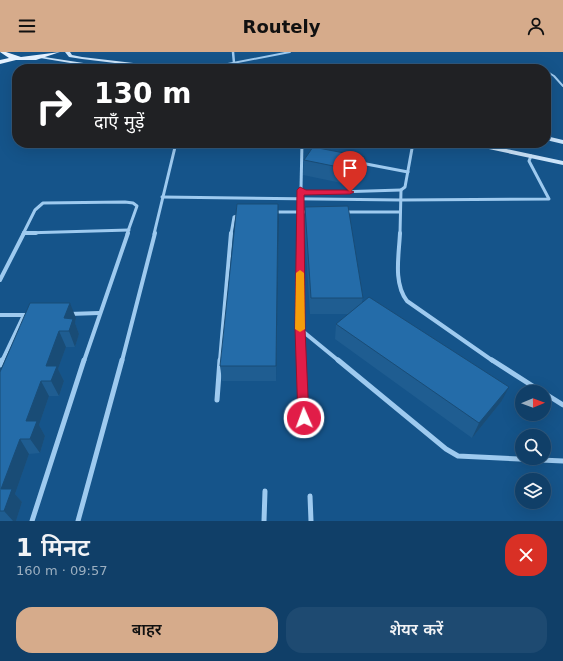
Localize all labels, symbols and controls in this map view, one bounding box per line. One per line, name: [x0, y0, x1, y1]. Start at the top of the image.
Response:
icon: menu: [16, 15, 38, 37]
icon: person: [525, 15, 547, 37]
text: Routely: [243, 16, 320, 37]
text: 130 m: [94, 77, 191, 110]
icon: right: [28, 80, 80, 132]
text: दाएँ मुड़ें: [94, 111, 144, 132]
pin: [333, 151, 367, 192]
icon: arrive: [339, 157, 361, 179]
north arrow: [515, 385, 551, 421]
map controls: [515, 385, 551, 509]
position arrow: [283, 397, 325, 439]
button: search: [515, 429, 551, 465]
button: layers: [515, 473, 551, 509]
text: 1 मिनट: [16, 534, 90, 562]
button: close: [505, 534, 547, 576]
text: 160 m · 09:57: [16, 563, 107, 578]
button: बाहर: [16, 607, 278, 653]
button: शेयर करें: [286, 607, 547, 653]

